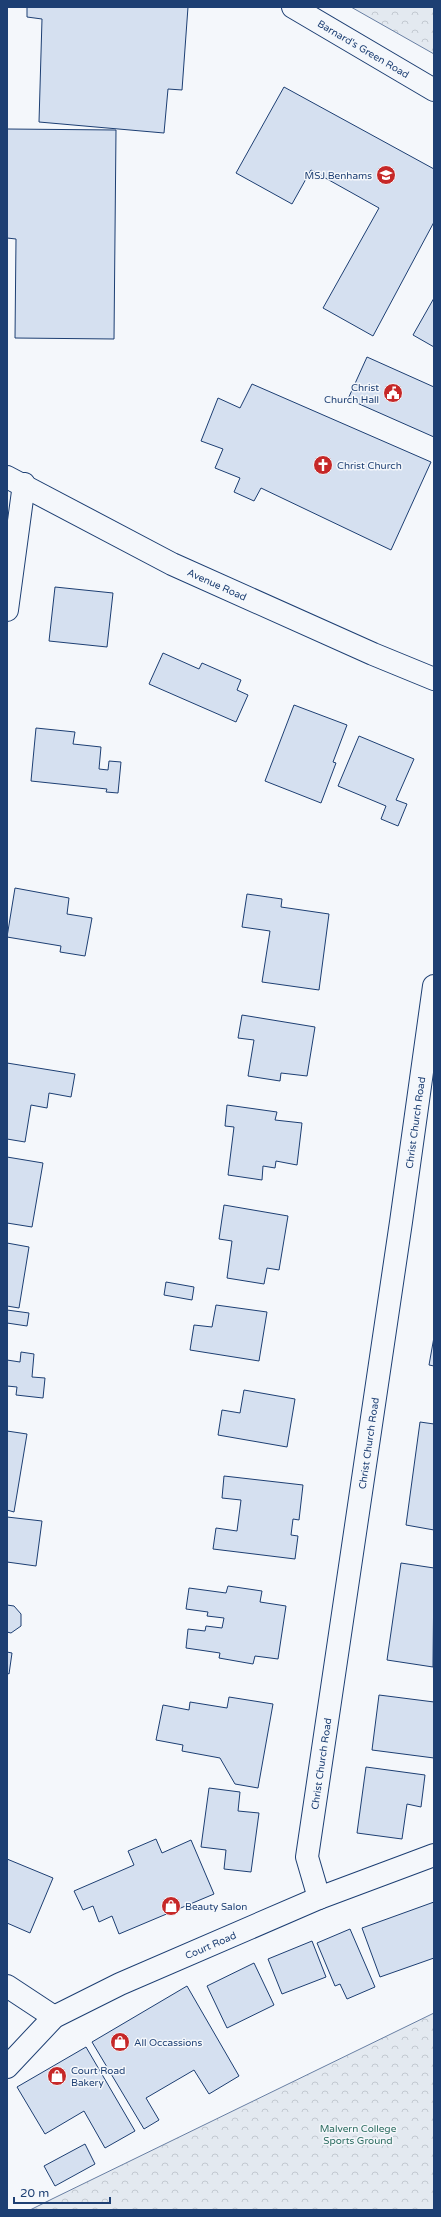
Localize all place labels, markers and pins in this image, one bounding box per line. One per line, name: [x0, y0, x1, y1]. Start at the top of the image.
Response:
school or university icon: MSJ Benhams: [375, 164, 397, 186]
place label: MSJ Benhams: [305, 170, 372, 182]
place label: Christ Church Hall: [324, 382, 379, 406]
public building icon: Christ Church Hall: [382, 382, 404, 404]
church icon: Christ Church: [312, 454, 334, 476]
place label: Christ Church: [337, 460, 402, 472]
shop icon: Beauty Salon: [160, 1895, 182, 1917]
place label: Beauty Salon: [185, 1901, 247, 1913]
shop icon: All Occassions: [109, 2031, 131, 2053]
place label: All Occassions: [134, 2037, 202, 2049]
shop icon: Court Road Bakery: [46, 2065, 68, 2087]
place label: Court Road Bakery: [71, 2065, 125, 2089]

